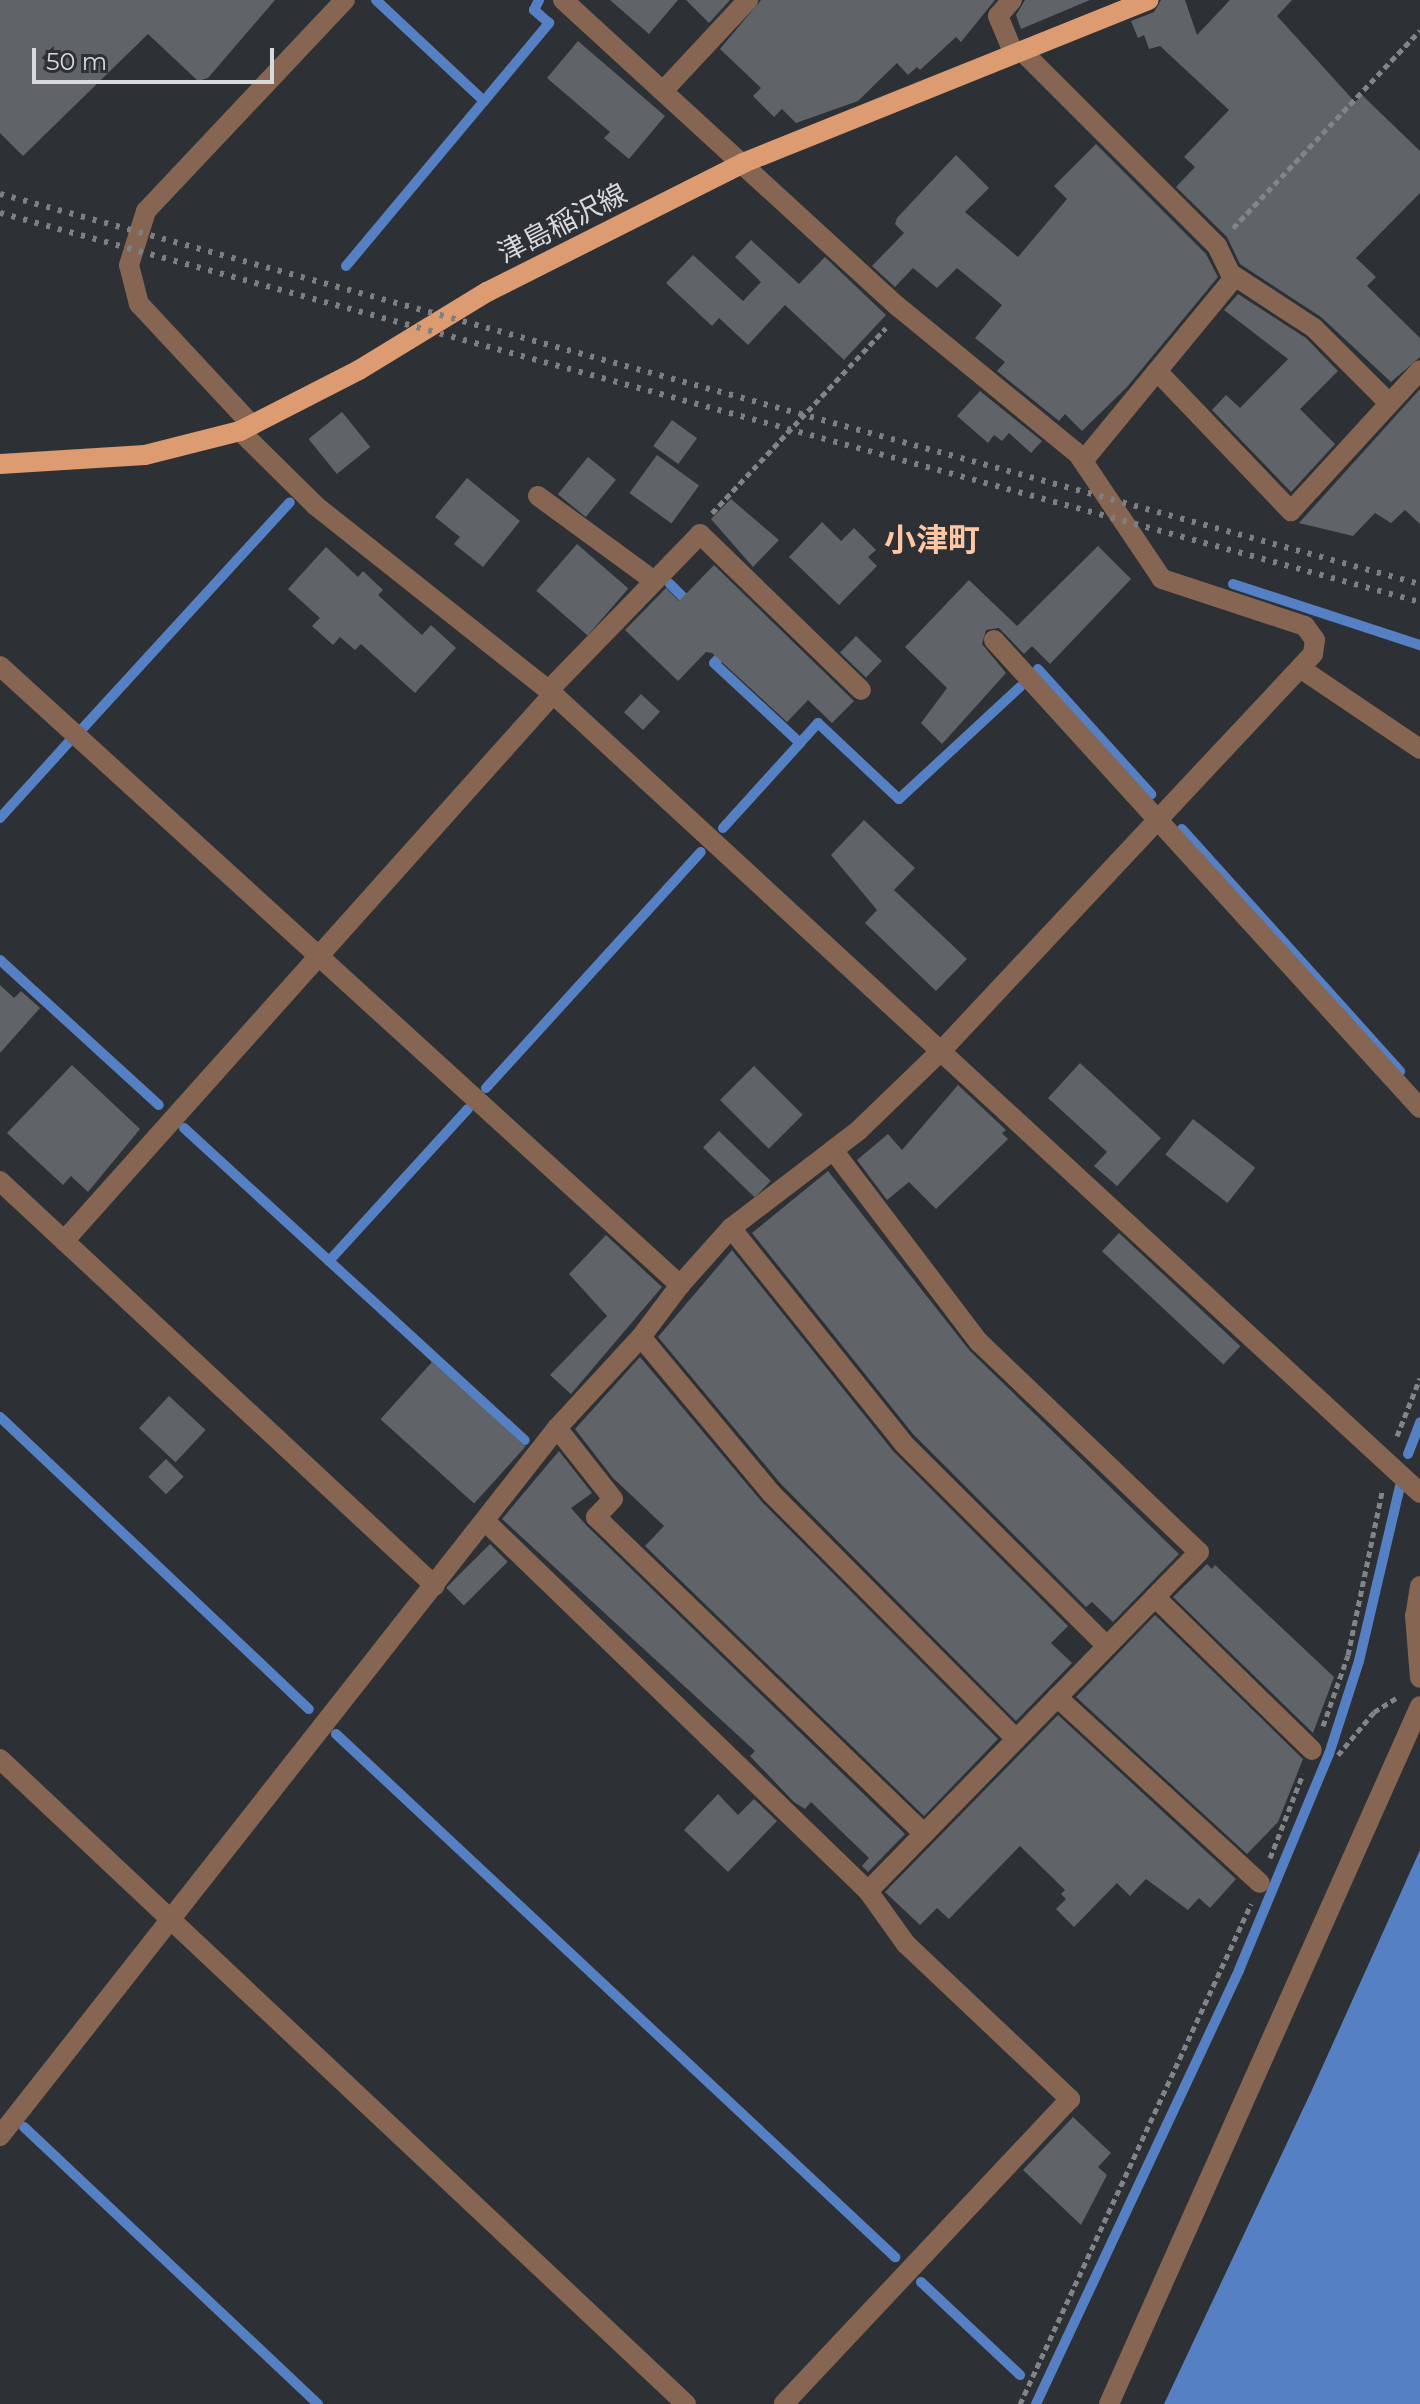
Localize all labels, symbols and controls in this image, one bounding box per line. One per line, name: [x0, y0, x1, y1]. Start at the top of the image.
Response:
scale bar: [36, 32, 278, 82]
text: 50 m: [46, 47, 107, 76]
street label: 津島稲沢線: [492, 176, 632, 270]
district label: 小津町: [884, 521, 980, 559]

